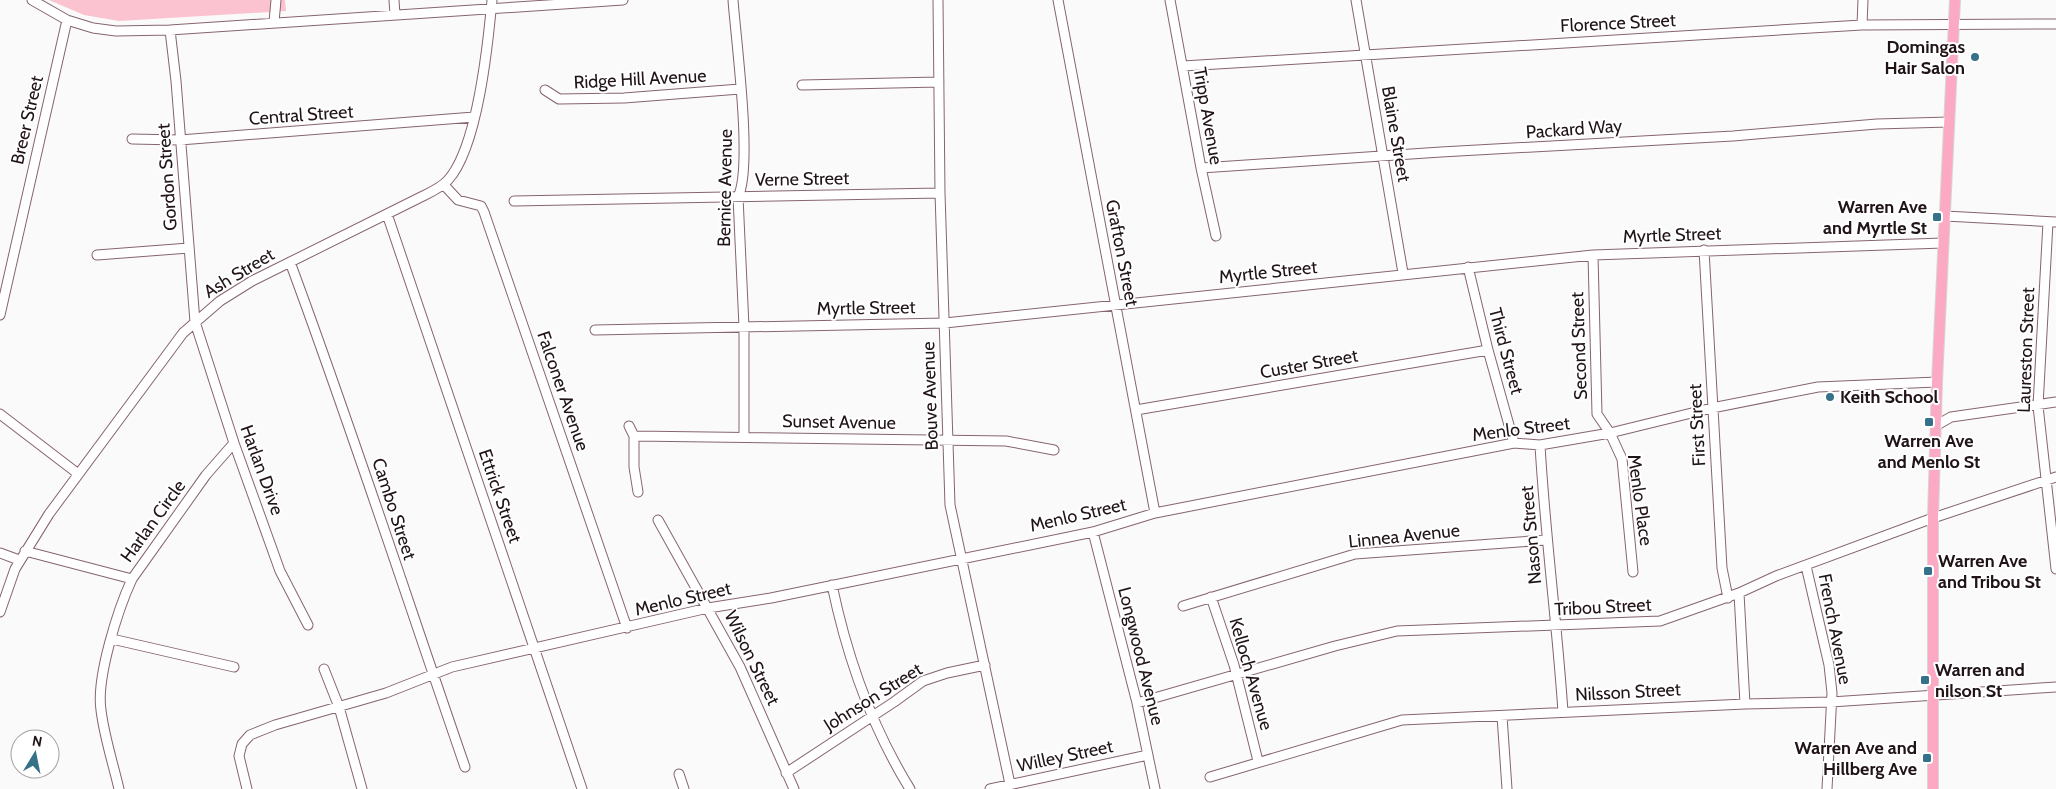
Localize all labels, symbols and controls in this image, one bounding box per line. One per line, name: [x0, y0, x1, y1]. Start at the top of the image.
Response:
street label: Florence Street: [1560, 9, 1676, 37]
place label: Domingas Hair Salon: [1885, 36, 1965, 79]
marker: Domingas Hair Salon: [1969, 51, 1981, 63]
street label: Ridge Hill Avenue: [573, 65, 707, 93]
street label: Tripp Avenue: [1189, 65, 1227, 167]
street label: Breer Street: [6, 73, 48, 167]
street label: Blaine Street: [1377, 84, 1415, 184]
street label: Central Street: [248, 100, 354, 130]
street label: Packard Way: [1525, 115, 1623, 143]
street label: Gordon Street: [152, 123, 182, 231]
street label: Bernice Avenue: [713, 129, 737, 247]
street label: Verne Street: [755, 167, 849, 191]
place label: Warren Ave and Myrtle St: [1823, 196, 1927, 239]
street label: Grafton Street: [1101, 198, 1143, 308]
marker: Warren Ave and Myrtle St: [1931, 211, 1943, 223]
street label: Myrtle Street: [1622, 222, 1722, 248]
street label: Ash Street: [200, 243, 278, 303]
street label: Myrtle Street: [1218, 256, 1318, 288]
street label: Laureston Street: [2013, 287, 2039, 413]
street label: Second Street: [1566, 292, 1592, 400]
street label: Myrtle Street: [816, 296, 916, 320]
street label: Third Street: [1484, 305, 1528, 397]
street label: Falconer Avenue: [532, 328, 594, 454]
street label: Bouve Avenue: [917, 341, 943, 451]
street label: Custer Street: [1258, 345, 1360, 383]
street label: First Street: [1684, 383, 1710, 467]
place label: Keith School: [1840, 386, 1938, 408]
marker: Keith School: [1824, 391, 1836, 403]
street label: Sunset Avenue: [782, 410, 896, 434]
street label: Menlo Street: [1471, 412, 1571, 446]
marker: Warren Ave and Menlo St: [1923, 416, 1935, 428]
street label: Harlan Drive: [236, 422, 288, 518]
place label: Warren Ave and Menlo St: [1878, 430, 1980, 473]
street label: Ettrick Street: [474, 446, 526, 546]
street label: Menlo Place: [1623, 453, 1657, 547]
street label: Cambo Street: [367, 455, 421, 563]
street label: Harlan Circle: [116, 476, 190, 566]
street label: Nason Street: [1516, 485, 1546, 585]
street label: Menlo Street: [1028, 493, 1128, 537]
street label: Linnea Avenue: [1347, 519, 1461, 553]
place label: Warren Ave and Tribou St: [1938, 550, 2041, 593]
marker: Warren Ave and Tribou St: [1922, 565, 1934, 577]
street label: French Avenue: [1813, 572, 1857, 686]
street label: Menlo Street: [633, 577, 733, 621]
street label: Longwood Avenue: [1113, 585, 1169, 727]
street label: Tribou Street: [1554, 593, 1652, 621]
street label: Wilson Street: [720, 607, 784, 709]
street label: Kelloch Avenue: [1224, 615, 1278, 733]
street label: Johnson Street: [819, 658, 926, 736]
place label: Warren and nilson St: [1935, 659, 2025, 702]
marker: Warren and nilson St: [1919, 674, 1931, 686]
street label: Nilsson Street: [1575, 678, 1681, 706]
north arrow: [10, 729, 60, 779]
text: N: [31, 731, 44, 751]
street label: Willey Street: [1015, 735, 1115, 777]
place label: Warren Ave and Hillberg Ave: [1794, 737, 1917, 780]
marker: Warren Ave and Hillberg Ave: [1921, 752, 1933, 764]

